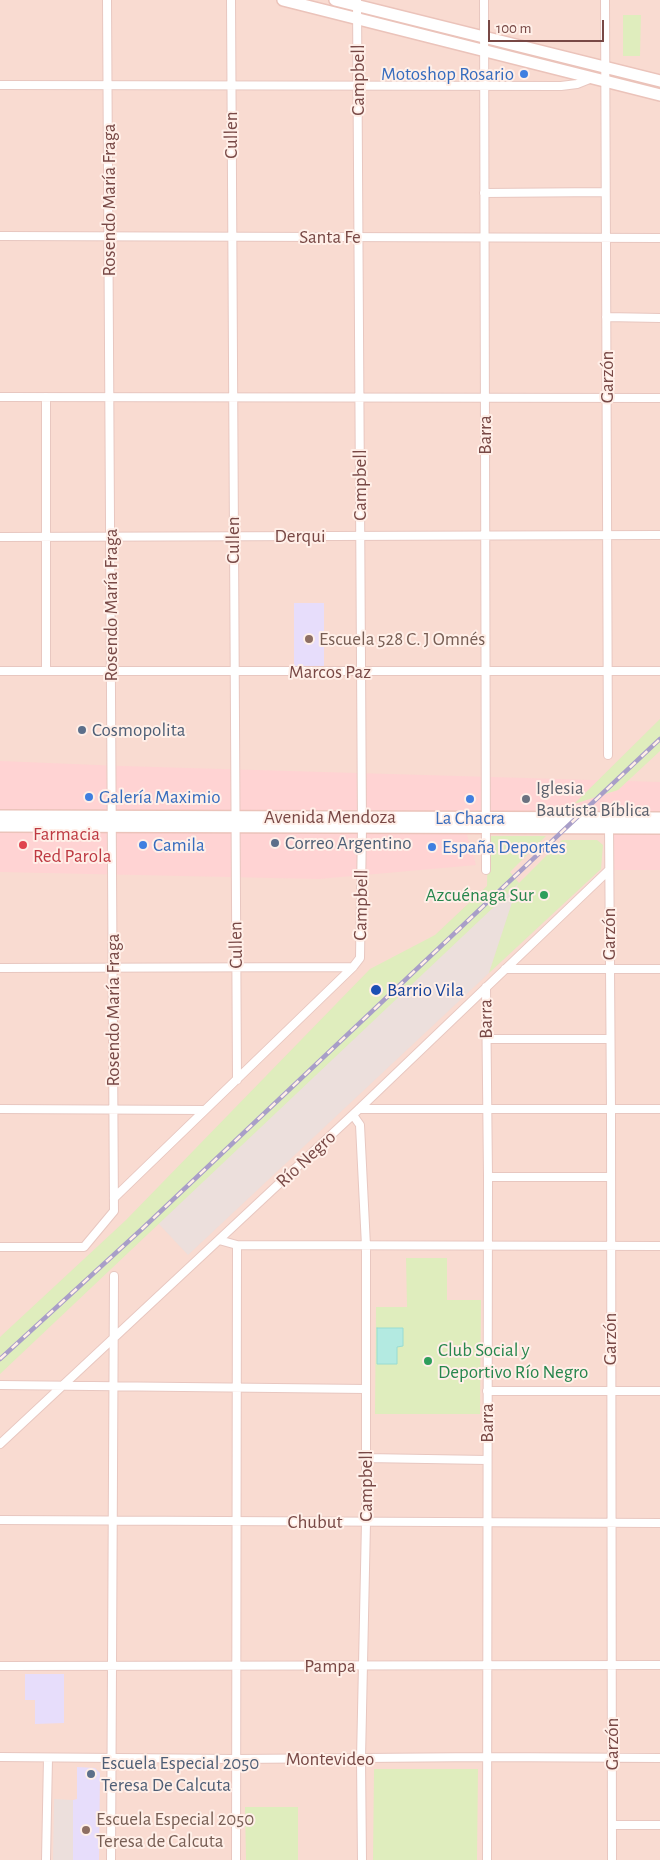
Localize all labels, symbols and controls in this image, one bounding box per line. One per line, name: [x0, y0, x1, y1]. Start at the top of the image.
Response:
scale bar: [490, 10, 606, 42]
text: 100 m: [496, 21, 531, 36]
street label: Campbell: [347, 44, 369, 116]
place label: Motoshop Rosario: [381, 63, 514, 85]
marker: Motoshop Rosario: [518, 68, 530, 80]
street label: Cullen: [220, 111, 242, 159]
street label: Rosendo María Fraga: [98, 123, 120, 277]
street label: Santa Fe: [299, 226, 361, 248]
street label: Garzón: [596, 351, 618, 403]
street label: Barra: [474, 415, 496, 455]
street label: Campbell: [349, 449, 371, 521]
street label: Cullen: [222, 516, 244, 564]
street label: Derqui: [274, 525, 326, 547]
street label: Rosendo María Fraga: [100, 528, 122, 682]
place label: Escuela 528 C. J Omnés: [319, 628, 485, 650]
marker: Escuela 528 C. J Omnés: [303, 633, 315, 645]
street label: Marcos Paz: [289, 661, 371, 683]
place label: Cosmopolita: [92, 719, 186, 741]
marker: Cosmopolita: [76, 724, 88, 736]
place label: Iglesia Bautista Bíblica: [536, 777, 650, 821]
place label: Galería Maximio: [99, 786, 221, 808]
marker: Galería Maximio: [83, 791, 95, 803]
marker: La Chacra: [464, 793, 476, 805]
marker: Iglesia Bautista Bíblica: [520, 793, 532, 805]
street label: Avenida Mendoza: [264, 806, 396, 828]
place label: La Chacra: [435, 807, 505, 829]
place label: Farmacia Red Parola: [33, 823, 111, 867]
place label: Correo Argentino: [285, 832, 412, 854]
place label: Camila: [153, 834, 205, 856]
place label: España Deportes: [442, 836, 566, 858]
marker: Correo Argentino: [269, 837, 281, 849]
marker: Farmacia Red Parola: [17, 839, 29, 851]
marker: Camila: [137, 839, 149, 851]
marker: España Deportes: [426, 841, 438, 853]
street label: Campbell: [349, 869, 373, 941]
place label: Azcuénaga Sur: [426, 884, 534, 906]
marker: Azcuénaga Sur: [538, 889, 550, 901]
street label: Garzón: [598, 908, 620, 960]
street label: Cullen: [224, 921, 248, 969]
street label: Rosendo María Fraga: [102, 933, 124, 1087]
place label: Barrio Vila: [387, 979, 464, 1001]
marker: Barrio Vila: [369, 983, 383, 997]
street label: Barra: [474, 999, 498, 1039]
street label: Río Negro: [271, 1126, 341, 1192]
street label: Garzón: [599, 1313, 621, 1365]
place label: Club Social y Deportivo Río Negro: [438, 1339, 588, 1383]
marker: Club Social y Deportivo Río Negro: [422, 1355, 434, 1367]
street label: Barra: [476, 1403, 498, 1443]
street label: Campbell: [355, 1450, 377, 1522]
street label: Chubut: [288, 1511, 342, 1533]
street label: Pampa: [304, 1655, 356, 1677]
street label: Garzón: [601, 1718, 623, 1770]
street label: Montevideo: [286, 1748, 374, 1770]
place label: Escuela Especial 2050 Teresa De Calcuta: [101, 1752, 259, 1796]
marker: Escuela Especial 2050 Teresa De Calcuta: [85, 1768, 97, 1780]
place label: Escuela Especial 2050 Teresa de Calcuta: [96, 1808, 254, 1852]
marker: Escuela Especial 2050 Teresa de Calcuta: [80, 1824, 92, 1836]

